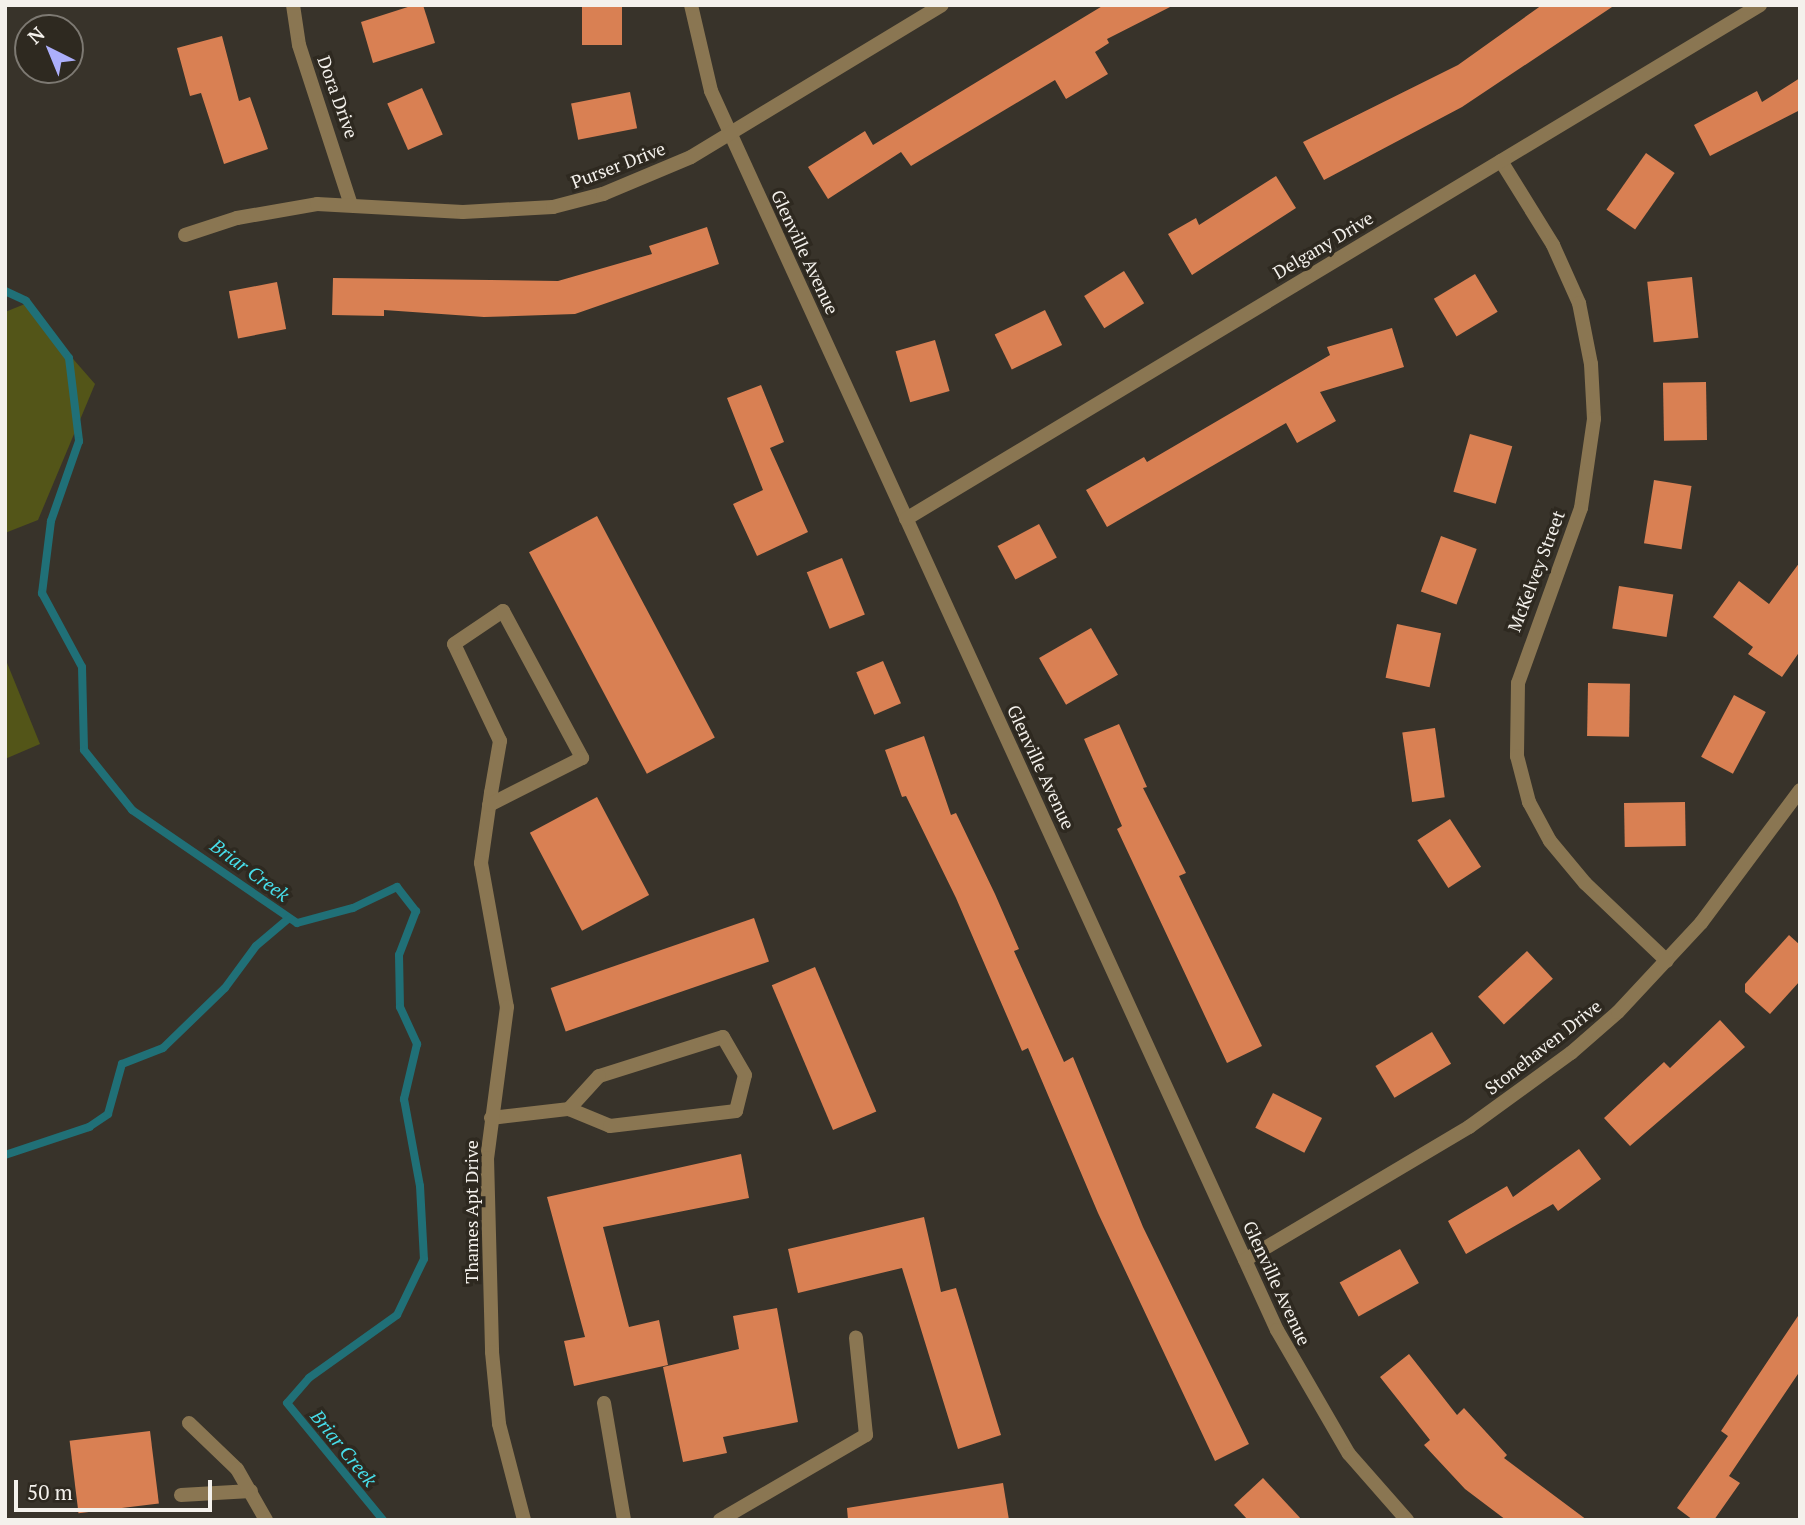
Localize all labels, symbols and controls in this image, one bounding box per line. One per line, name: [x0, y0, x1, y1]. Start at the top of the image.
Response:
north arrow: [14, 14, 84, 84]
text: N: [22, 21, 49, 49]
street label: Dora Drive: [313, 53, 363, 141]
street label: Purser Drive: [568, 137, 668, 193]
street label: Glenville Avenue: [767, 186, 843, 318]
street label: Delgany Drive: [1269, 207, 1377, 283]
street label: McKelvey Street: [1503, 507, 1569, 635]
street label: Glenville Avenue: [1003, 701, 1079, 833]
water label: Briar Creek: [206, 834, 294, 906]
street label: Stonehaven Drive: [1481, 995, 1605, 1099]
street label: Thames Apt Drive: [460, 1140, 482, 1284]
street label: Glenville Avenue: [1239, 1217, 1315, 1349]
water label: Briar Creek: [306, 1405, 382, 1491]
scale bar: [18, 1466, 215, 1510]
text: 50 m: [27, 1478, 73, 1506]

